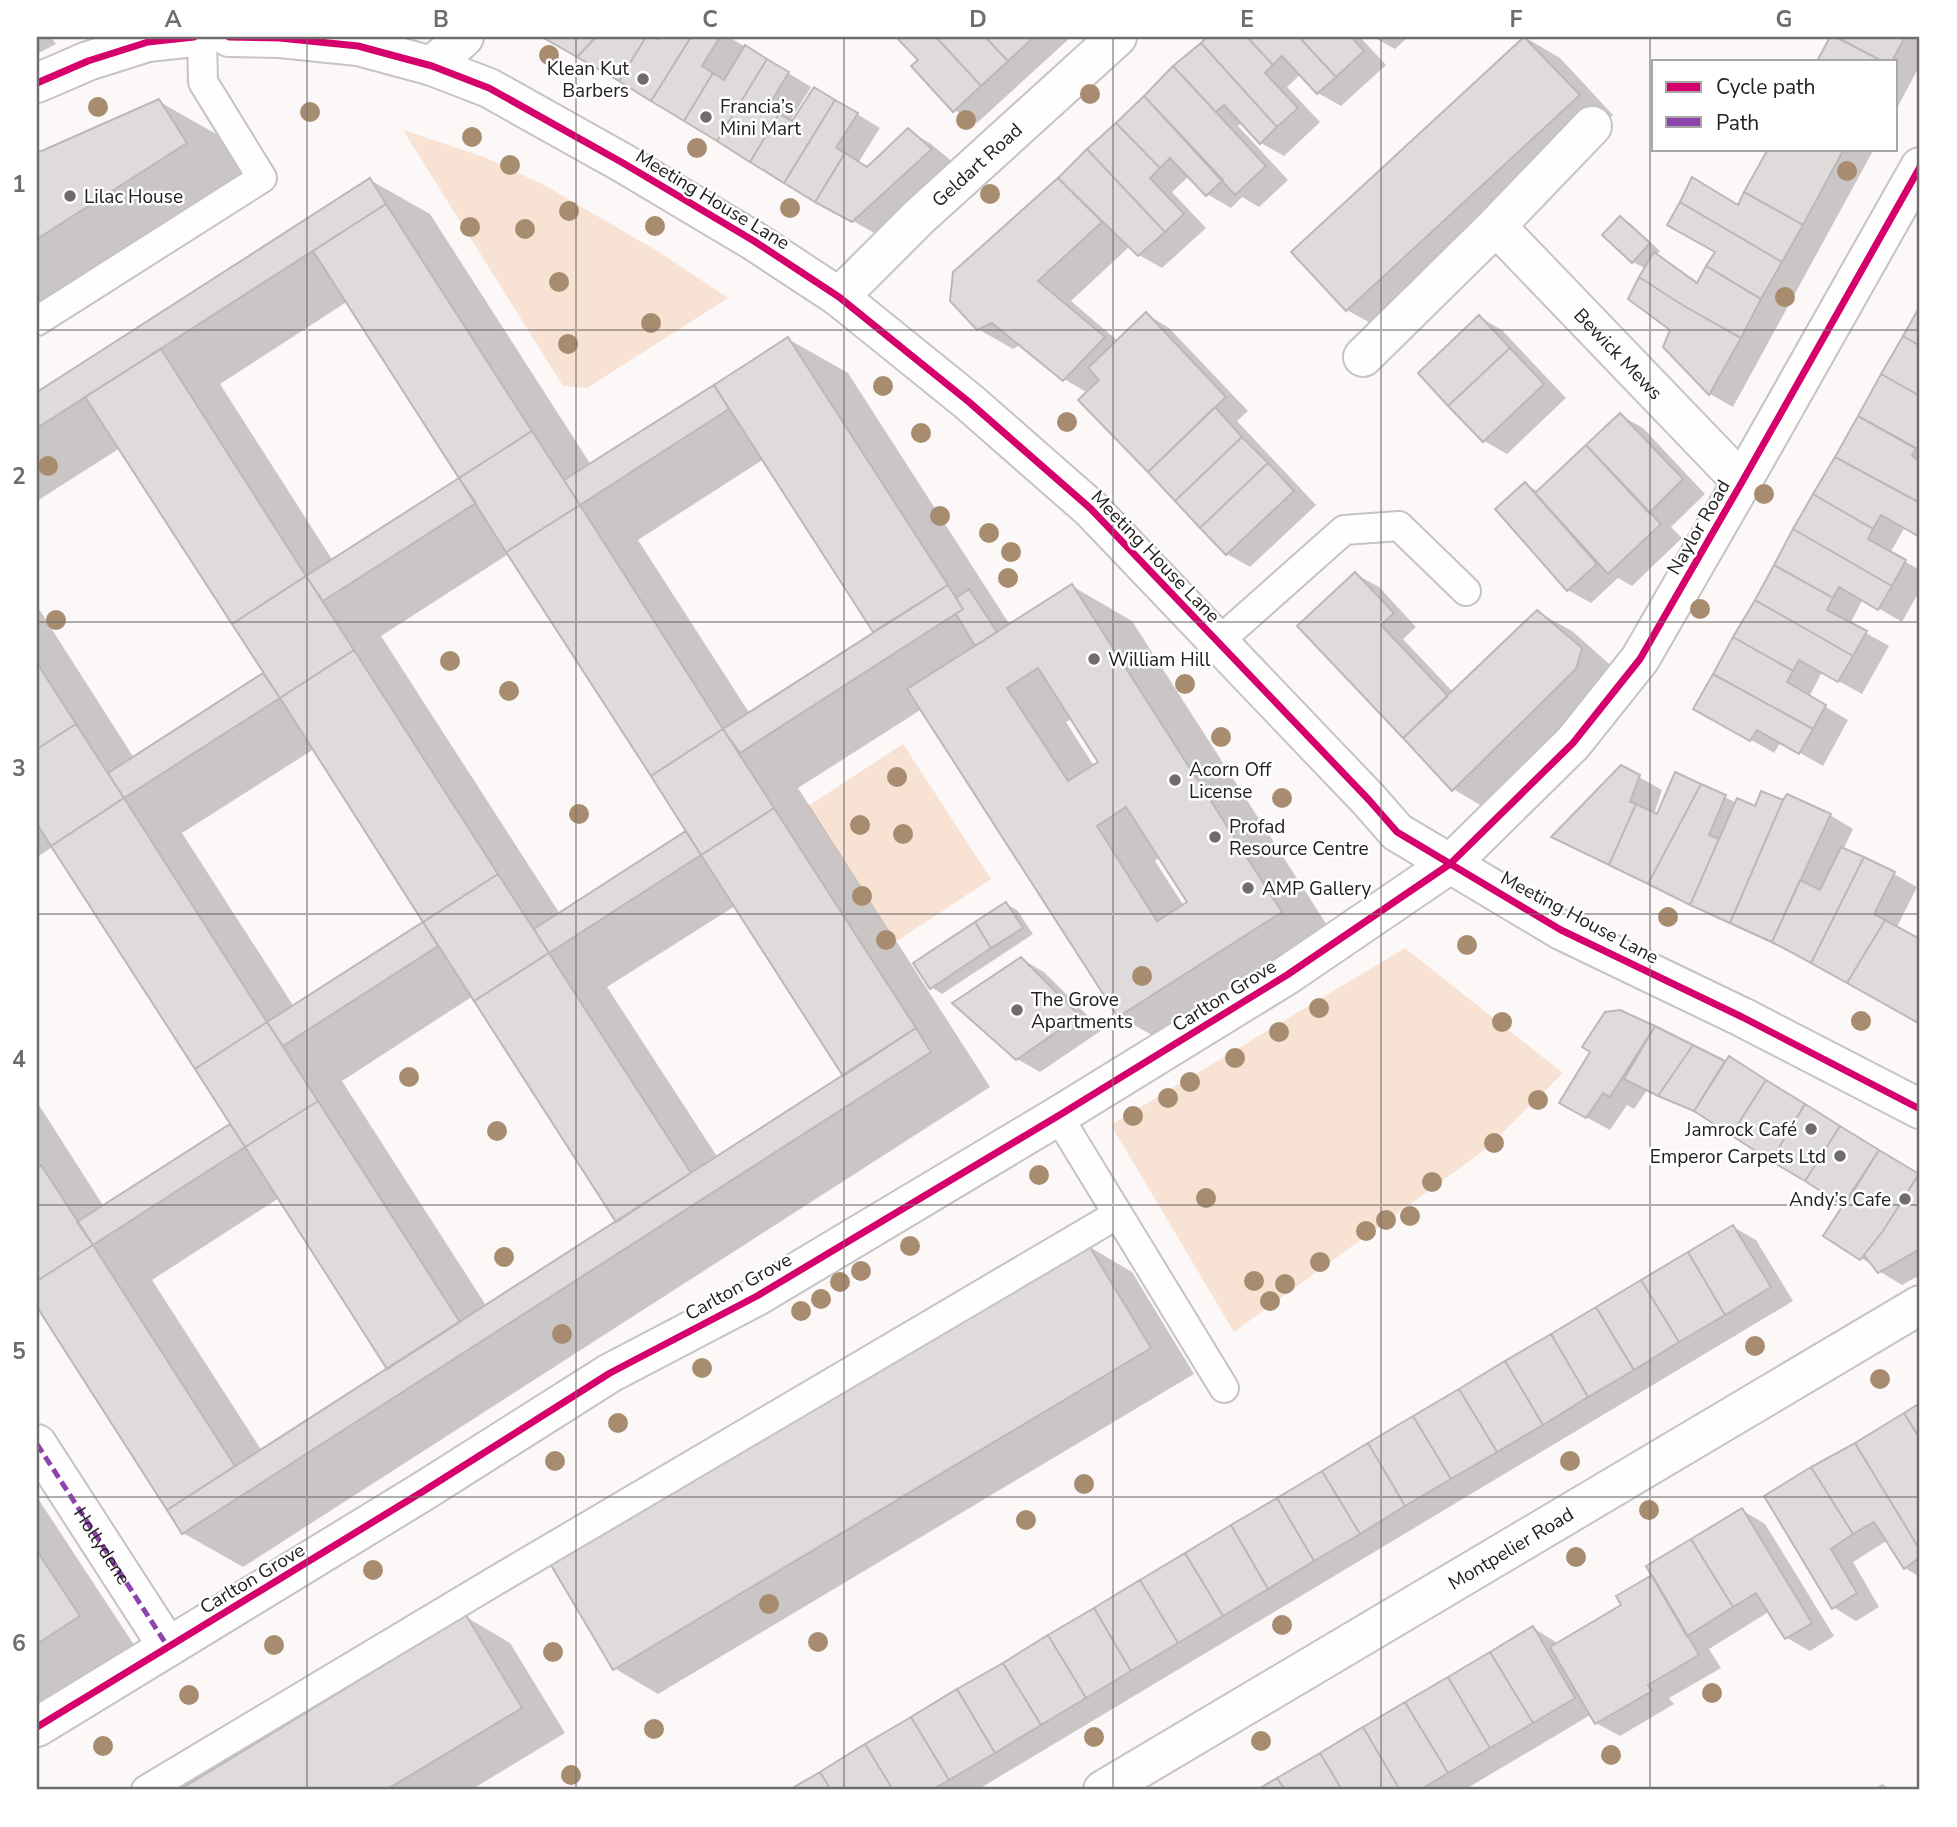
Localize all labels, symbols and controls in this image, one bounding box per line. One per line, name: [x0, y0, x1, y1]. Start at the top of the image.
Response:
text: A: [164, 4, 182, 35]
text: B: [433, 4, 449, 35]
text: C: [702, 4, 718, 35]
text: D: [969, 4, 987, 35]
text: E: [1240, 4, 1254, 35]
text: F: [1510, 4, 1523, 35]
text: G: [1776, 4, 1792, 35]
place label: Klean Kut Barbers: [547, 56, 629, 104]
legend: [1652, 60, 1898, 150]
marker: Klean Kut Barbers: [635, 71, 651, 87]
text: Cycle path: [1716, 73, 1815, 101]
place label: Francia’s Mini Mart: [720, 94, 801, 142]
marker: Francia’s Mini Mart: [698, 109, 714, 125]
text: Path: [1716, 109, 1759, 137]
street label: Geldart Road: [926, 118, 1028, 213]
street label: Meeting House Lane: [631, 144, 794, 256]
text: 1: [12, 169, 26, 200]
place label: Lilac House: [84, 184, 183, 210]
marker: Lilac House: [62, 188, 78, 204]
street label: Bewick Mews: [1568, 303, 1668, 406]
text: 2: [12, 461, 26, 492]
street label: Naylor Road: [1661, 475, 1737, 580]
street label: Meeting House Lane: [1085, 485, 1226, 629]
place label: William Hill: [1108, 647, 1211, 673]
marker: William Hill: [1086, 651, 1102, 667]
text: 3: [12, 753, 26, 784]
place label: Acorn Off License: [1189, 757, 1272, 805]
marker: Acorn Off License: [1167, 772, 1183, 788]
place label: Profad Resource Centre: [1229, 814, 1369, 862]
marker: Profad Resource Centre: [1207, 829, 1223, 845]
street label: Meeting House Lane: [1496, 865, 1663, 971]
place label: AMP Gallery: [1262, 876, 1372, 902]
marker: AMP Gallery: [1240, 880, 1256, 896]
street label: Carlton Grove: [1167, 953, 1282, 1038]
place label: The Grove Apartments: [1031, 987, 1133, 1035]
marker: The Grove Apartments: [1009, 1002, 1025, 1018]
text: 4: [12, 1044, 26, 1075]
place label: Jamrock Café: [1684, 1117, 1797, 1143]
marker: Jamrock Café: [1803, 1121, 1819, 1137]
place label: Emperor Carpets Ltd: [1650, 1144, 1826, 1170]
marker: Emperor Carpets Ltd: [1832, 1148, 1848, 1164]
place label: Andy’s Cafe: [1789, 1187, 1891, 1213]
marker: Andy’s Cafe: [1897, 1191, 1913, 1207]
street label: Carlton Grove: [680, 1247, 797, 1327]
text: 5: [12, 1336, 26, 1367]
street label: Hollydene: [67, 1502, 137, 1590]
street label: Montpelier Road: [1444, 1502, 1579, 1596]
street label: Carlton Grove: [195, 1537, 310, 1620]
text: 6: [12, 1628, 26, 1659]

